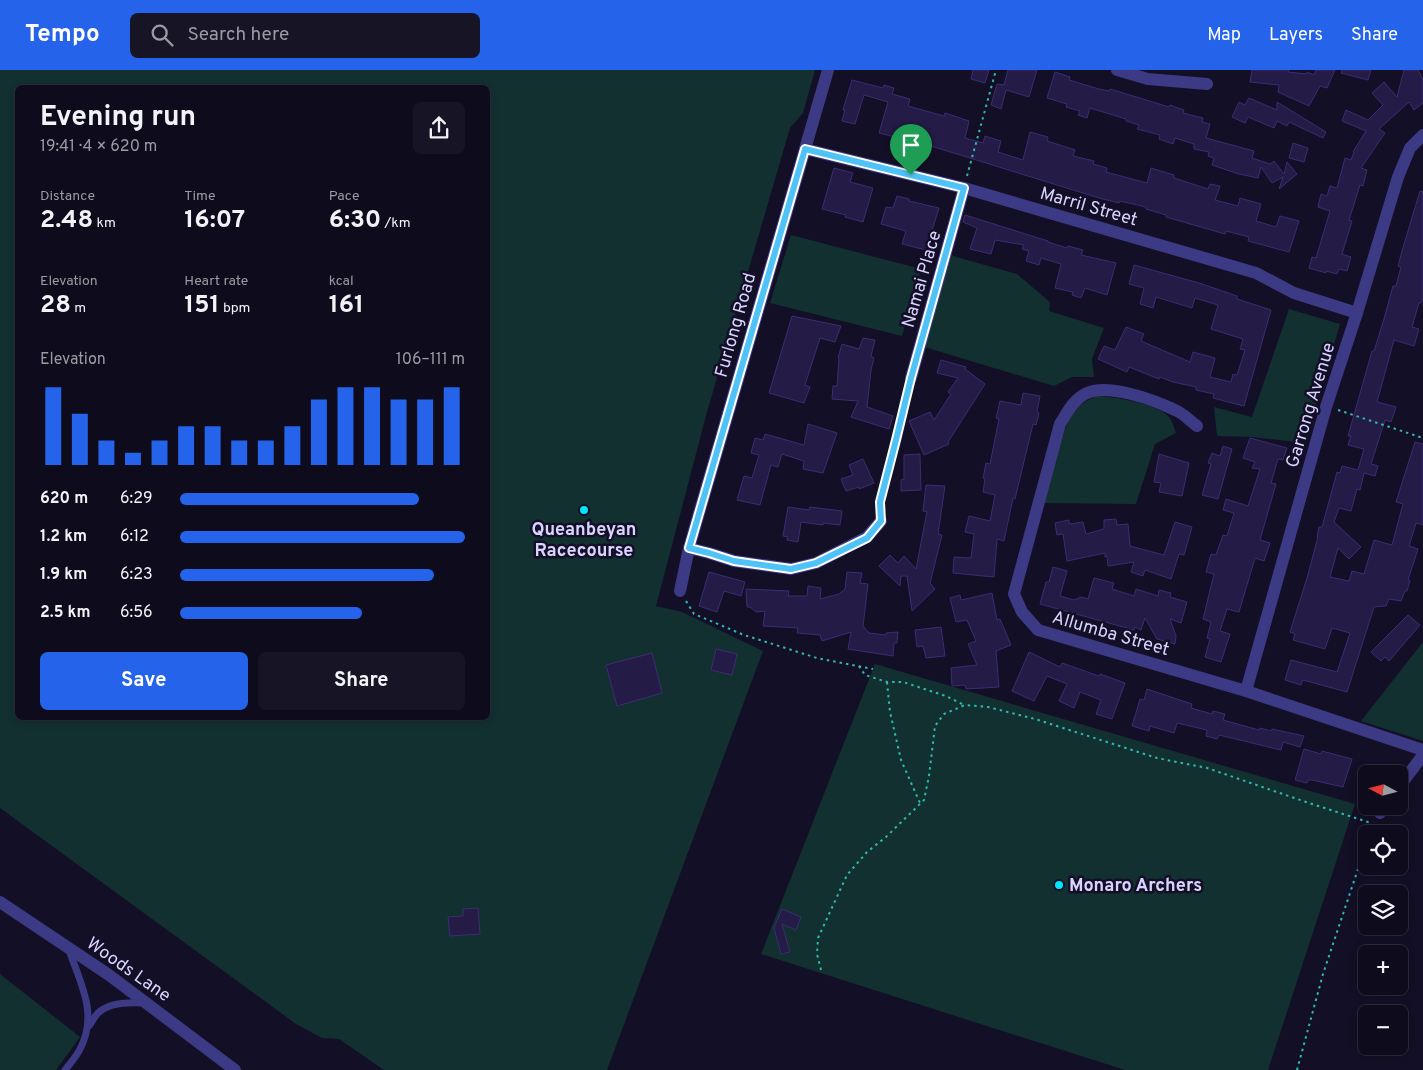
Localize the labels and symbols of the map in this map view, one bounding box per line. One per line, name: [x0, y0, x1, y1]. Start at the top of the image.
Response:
pin: [890, 124, 932, 175]
street label: Marril Street: [1037, 183, 1140, 232]
street label: Namai Place: [898, 228, 947, 331]
street label: Furlong Road: [711, 270, 762, 380]
street label: Garrong Avenue: [1281, 340, 1341, 471]
marker: Queanbeyan Racecourse: [578, 504, 590, 516]
place label: Queanbeyan Racecourse: [532, 519, 637, 563]
street label: Allumba Street: [1049, 607, 1172, 662]
north arrow: [1358, 765, 1408, 815]
place label: Monaro Archers: [1069, 875, 1202, 898]
marker: Monaro Archers: [1053, 879, 1065, 891]
street label: Woods Lane: [81, 933, 175, 1008]

